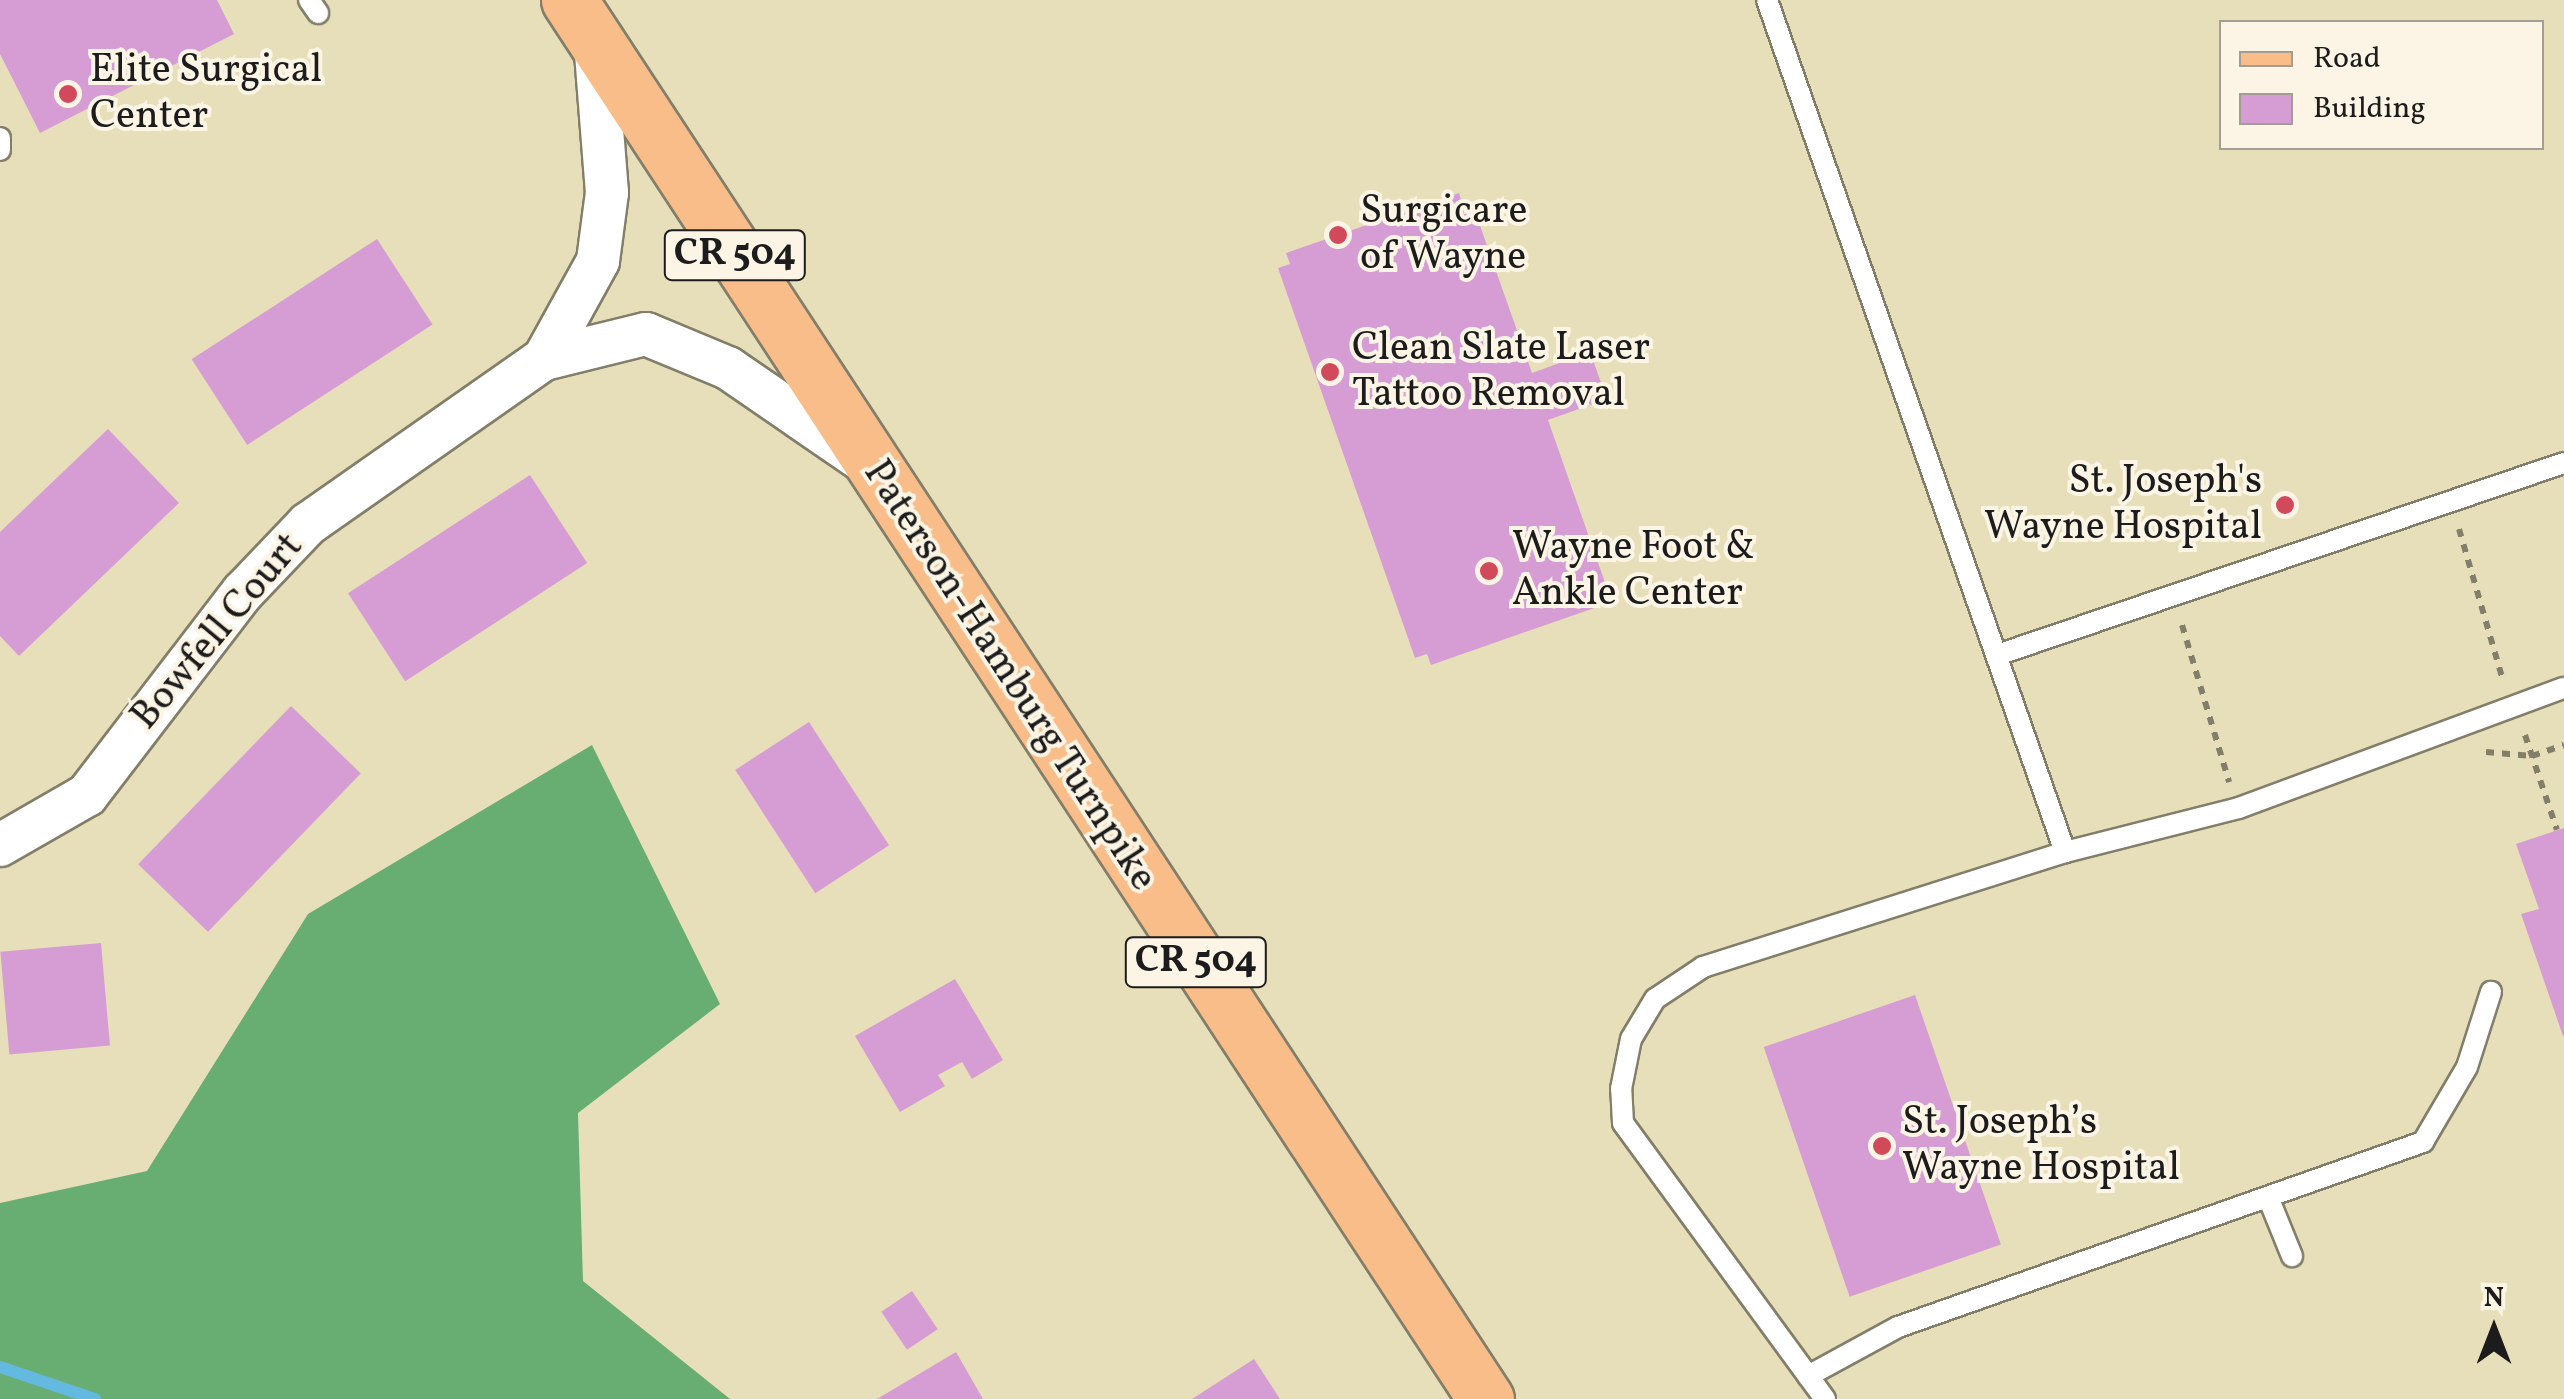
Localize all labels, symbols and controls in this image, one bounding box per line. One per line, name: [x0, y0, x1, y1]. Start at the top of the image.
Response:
legend: [2219, 20, 2544, 150]
text: Road: [2313, 38, 2381, 80]
place label: Elite Surgical Center: [90, 47, 322, 141]
marker: Elite Surgical Center: [55, 81, 81, 107]
text: Building: [2313, 88, 2426, 130]
place label: Surgicare of Wayne: [1360, 188, 1527, 282]
road number: CR 504: [662, 222, 808, 288]
marker: Surgicare of Wayne: [1325, 222, 1351, 248]
place label: Clean Slate Laser Tattoo Removal: [1352, 325, 1650, 419]
marker: Clean Slate Laser Tattoo Removal: [1317, 359, 1343, 385]
street label: Paterson-Hamburg Turnpike: [851, 451, 1167, 901]
place label: St. Joseph's Wayne Hospital: [1984, 458, 2262, 552]
marker: St. Joseph's Wayne Hospital: [2272, 492, 2298, 518]
street label: Bowfell Court: [122, 524, 314, 740]
place label: Wayne Foot & Ankle Center: [1512, 524, 1755, 618]
marker: Wayne Foot & Ankle Center: [1476, 558, 1502, 584]
road number: CR 504: [1124, 929, 1268, 995]
place label: St. Joseph’s Wayne Hospital: [1902, 1099, 2180, 1193]
marker: St. Joseph’s Wayne Hospital: [1871, 1135, 1893, 1157]
north arrow: [2444, 1279, 2544, 1379]
text: N: [2484, 1279, 2504, 1318]

